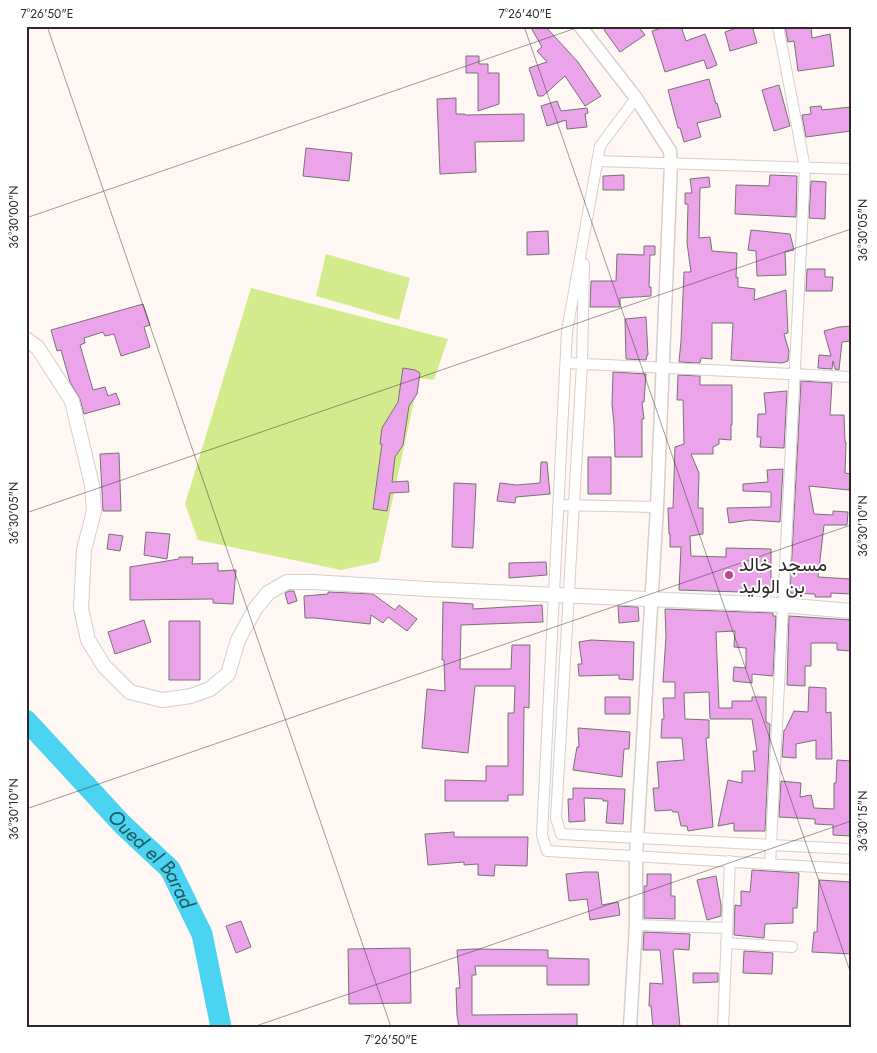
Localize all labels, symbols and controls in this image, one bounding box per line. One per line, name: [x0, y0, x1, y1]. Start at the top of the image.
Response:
text: 7°26'50"E: [21, 5, 73, 23]
text: 7°26'40"E: [498, 5, 552, 23]
text: 36°30'00"N: [5, 185, 23, 249]
text: 36°30'05"N: [854, 199, 872, 261]
text: 36°30'05"N: [5, 482, 23, 544]
text: 36°30'10"N: [854, 495, 872, 557]
place label: مسجد خالد بن الوليد: [739, 551, 827, 600]
marker: مسجد خالد بن الوليد: [723, 569, 735, 581]
text: 36°30'10"N: [5, 778, 23, 840]
text: 36°30'15"N: [854, 790, 872, 852]
water label: Oued el Barad: [101, 803, 202, 915]
text: 7°26'50"E: [365, 1031, 417, 1049]

